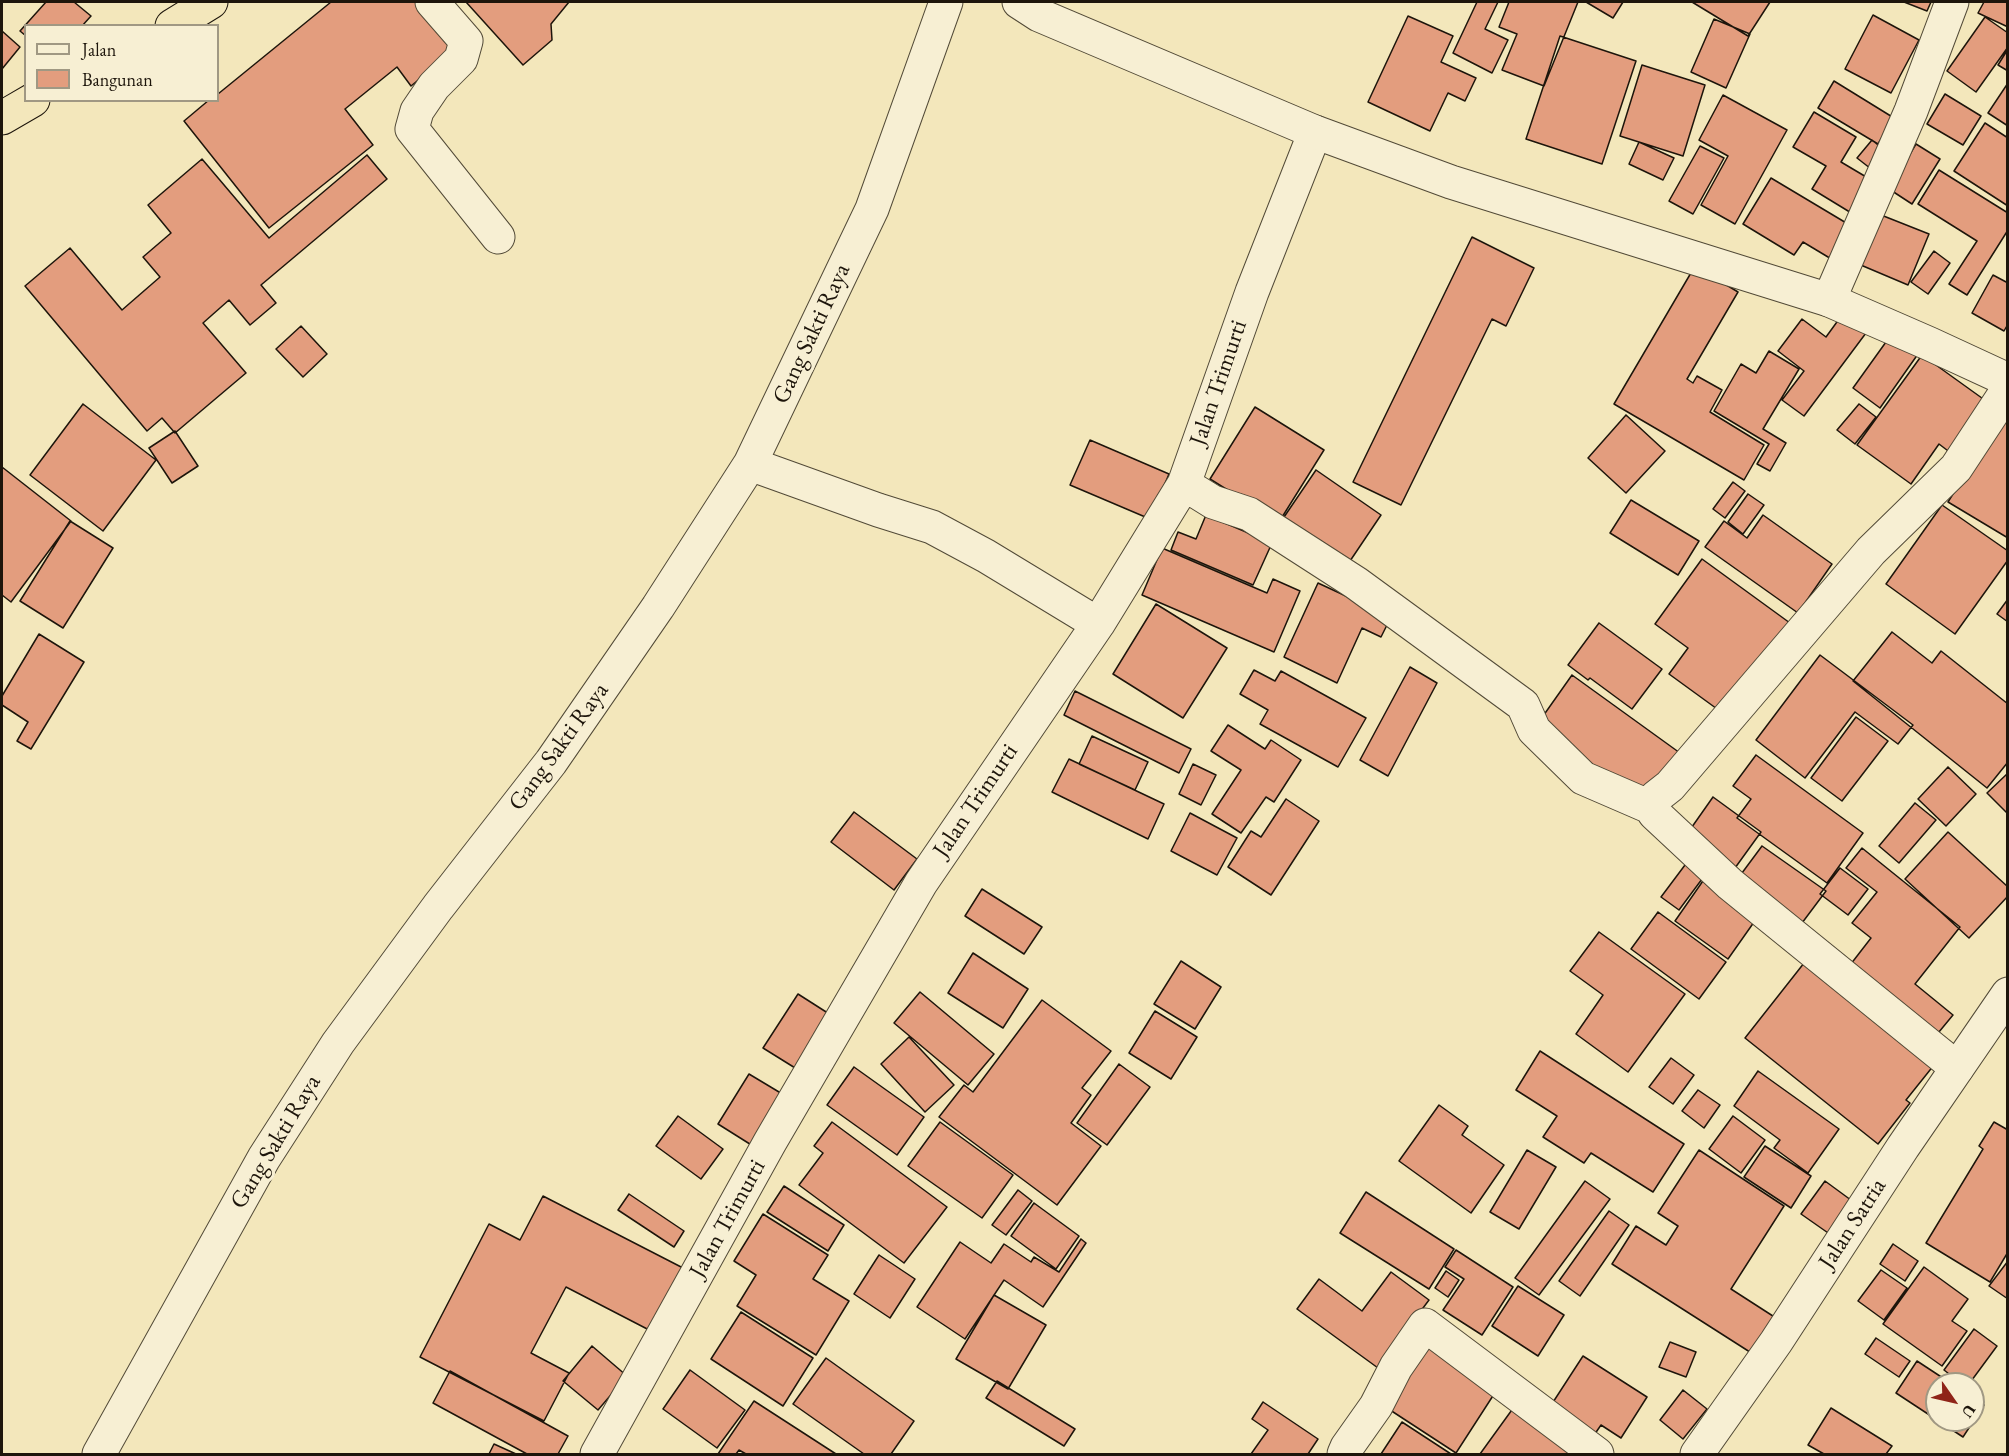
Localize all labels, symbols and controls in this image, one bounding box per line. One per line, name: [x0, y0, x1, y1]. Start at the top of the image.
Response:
legend: [24, 24, 219, 102]
text: Jalan: [82, 38, 116, 61]
text: Bangunan: [82, 68, 153, 91]
street label: Gang Sakti Raya: [767, 259, 857, 409]
street label: Jalan Trimurti: [1184, 316, 1254, 450]
street label: Gang Sakti Raya: [503, 677, 615, 817]
street label: Jalan Trimurti: [927, 739, 1025, 863]
street label: Gang Sakti Raya: [225, 1070, 327, 1214]
street label: Jalan Trimurti: [684, 1155, 772, 1283]
street label: Jalan Satria: [1813, 1173, 1893, 1275]
north arrow: [1925, 1372, 1985, 1432]
text: U: [1957, 1400, 1981, 1422]

